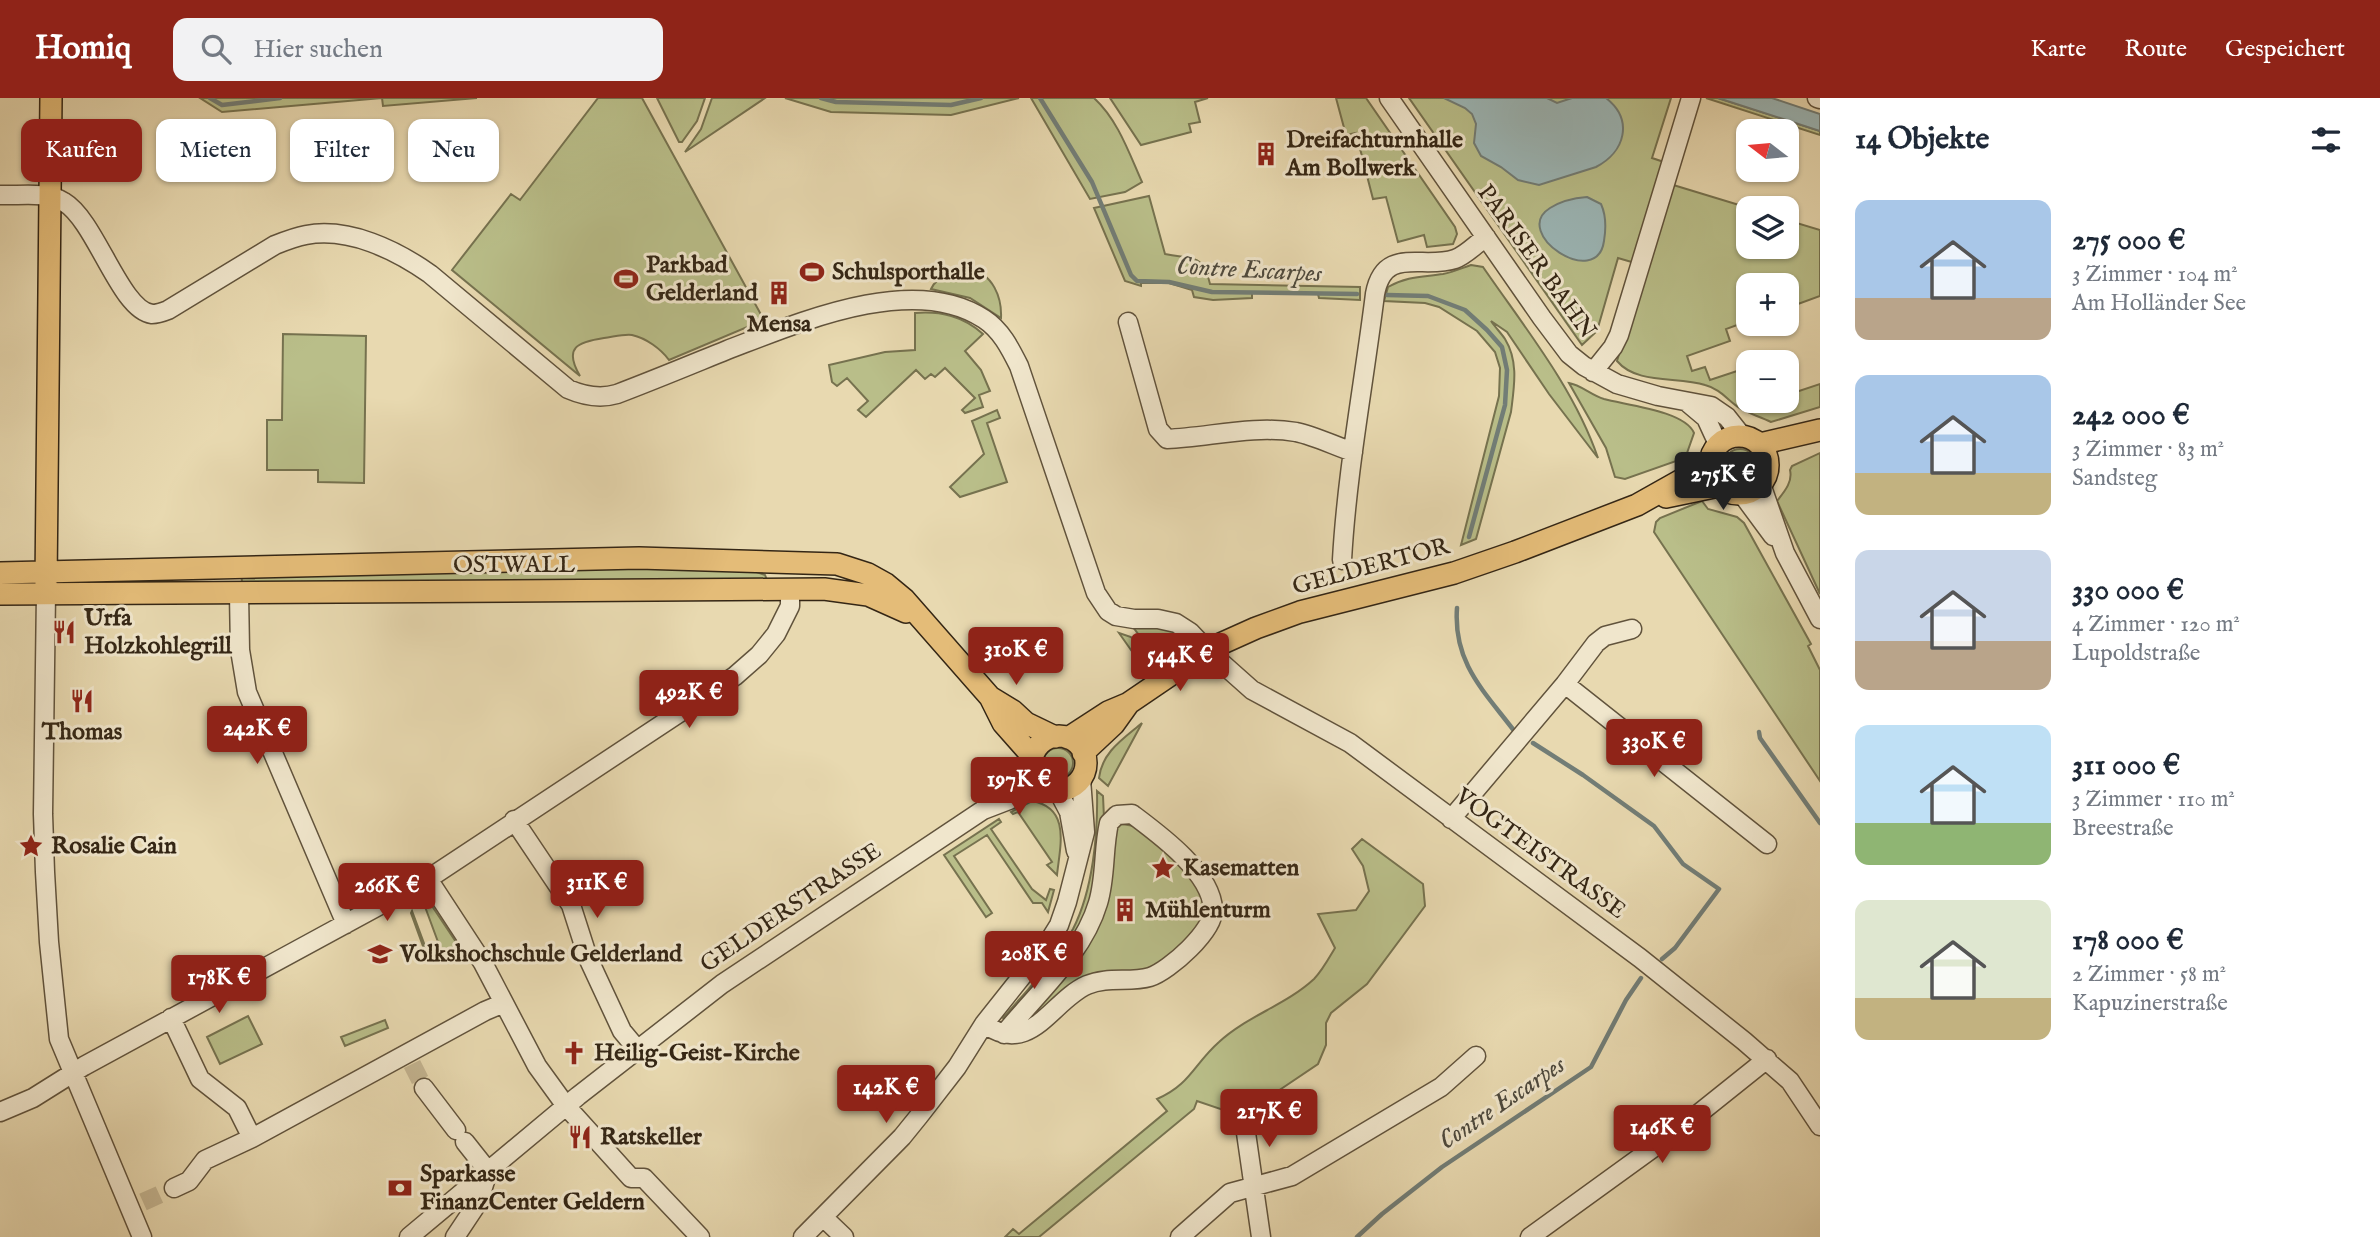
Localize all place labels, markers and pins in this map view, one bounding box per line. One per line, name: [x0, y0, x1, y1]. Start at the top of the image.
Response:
place label: Dreifachturnhalle Am Bollwerk: [1285, 125, 1463, 184]
building icon: Dreifachturnhalle Am Bollwerk: [1252, 140, 1280, 168]
place label: Parkbad Gelderland: [646, 250, 759, 309]
place label: Schulsporthalle: [832, 257, 985, 288]
sports icon: Schulsporthalle: [798, 258, 826, 286]
sports icon: Parkbad Gelderland: [612, 265, 640, 293]
building icon: Mensa: [765, 279, 793, 307]
place label: Mensa: [747, 309, 812, 340]
pin: 275K €: [1666, 452, 1780, 512]
place label: Urfa Holzkohlegrill: [83, 603, 232, 662]
restaurant icon: Urfa Holzkohlegrill: [50, 618, 78, 646]
pin: 310K €: [959, 628, 1073, 687]
pin: 544K €: [1123, 634, 1237, 693]
pin: 492K €: [632, 670, 746, 730]
restaurant icon: Thomas: [68, 687, 96, 715]
pin: 242K €: [200, 706, 314, 766]
place label: Thomas: [41, 717, 123, 748]
pin: 330K €: [1597, 720, 1711, 779]
pin: 197K €: [962, 758, 1076, 817]
place label: Rosalie Cain: [51, 831, 177, 862]
place icon: Rosalie Cain: [17, 832, 45, 860]
place label: Kasematten: [1183, 853, 1300, 884]
place icon: Kasematten: [1149, 854, 1177, 882]
pin: 311K €: [540, 860, 654, 920]
pin: 266K €: [330, 864, 444, 923]
place label: Mühlenturm: [1145, 895, 1271, 926]
building icon: Mühlenturm: [1111, 896, 1139, 924]
pin: 208K €: [977, 932, 1091, 991]
place label: Volkshochschule Gelderland: [399, 939, 683, 970]
school or university icon: Volkshochschule Gelderland: [366, 940, 394, 968]
pin: 178K €: [162, 956, 276, 1015]
place label: Heilig-Geist-Kirche: [594, 1038, 800, 1069]
church icon: Heilig-Geist-Kirche: [560, 1039, 588, 1067]
pin: 142K €: [829, 1066, 943, 1125]
pin: 217K €: [1212, 1090, 1326, 1149]
pin: 146K €: [1605, 1105, 1719, 1165]
place label: Ratskeller: [600, 1122, 702, 1153]
restaurant icon: Ratskeller: [566, 1123, 594, 1151]
place label: Sparkasse FinanzCenter Geldern: [420, 1159, 645, 1218]
bank icon: Sparkasse FinanzCenter Geldern: [386, 1174, 414, 1202]

